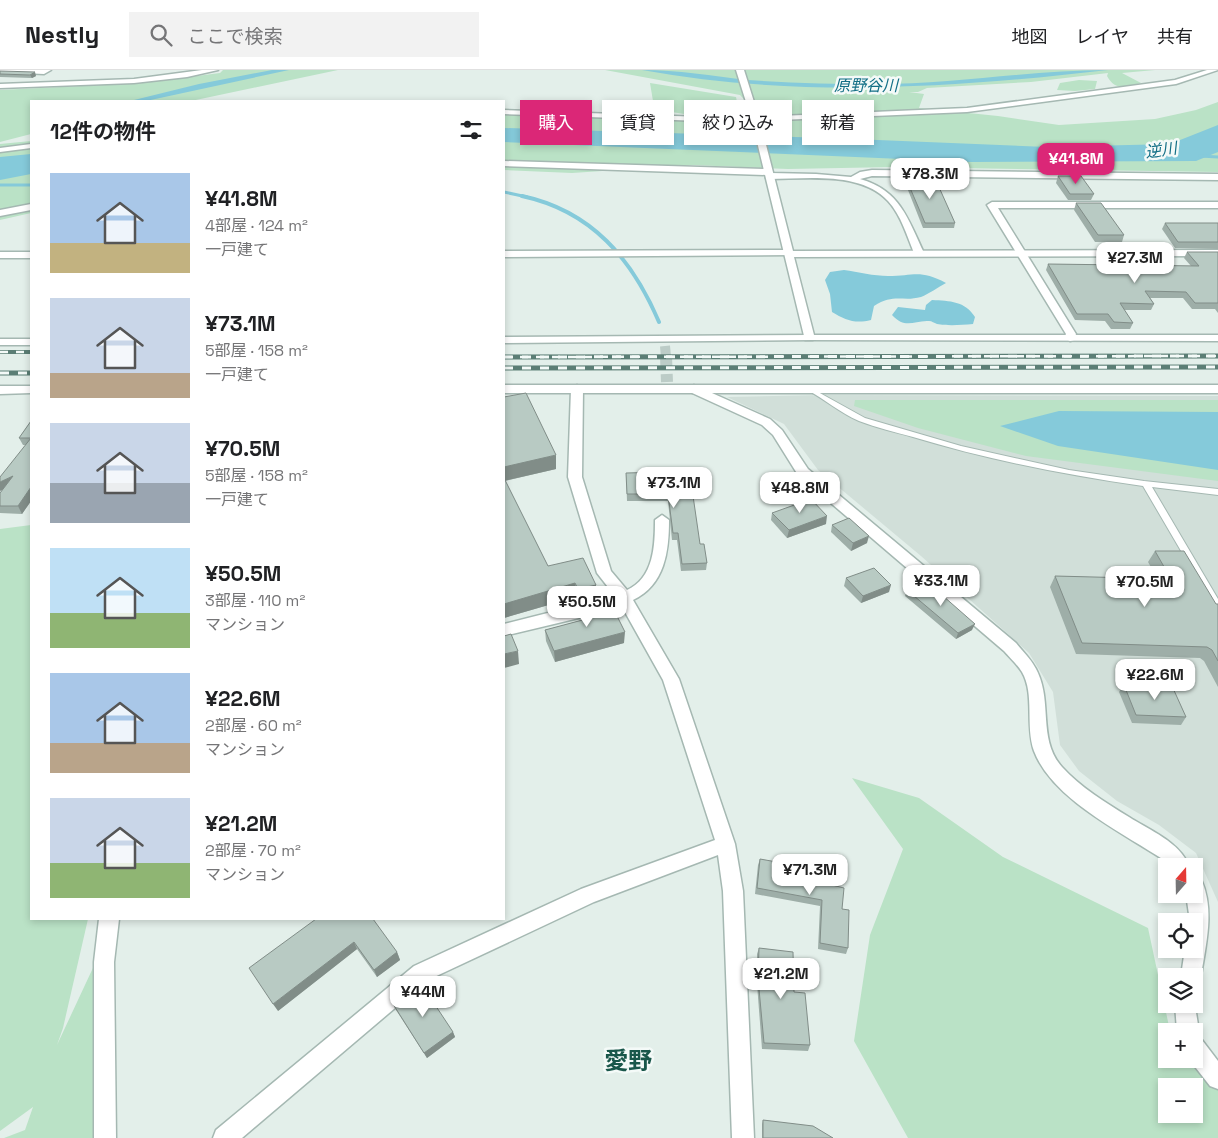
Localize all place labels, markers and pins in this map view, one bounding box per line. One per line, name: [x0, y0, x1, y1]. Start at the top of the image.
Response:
pin: ¥41.8M: [1035, 142, 1117, 185]
pin: ¥78.3M: [889, 158, 971, 200]
pin: ¥27.3M: [1094, 242, 1176, 284]
pin: ¥73.1M: [633, 466, 715, 509]
pin: ¥48.8M: [759, 472, 841, 514]
pin: ¥33.1M: [900, 564, 982, 607]
pin: ¥70.5M: [1104, 566, 1186, 608]
pin: ¥50.5M: [546, 586, 628, 628]
pin: ¥22.6M: [1114, 658, 1196, 701]
pin: ¥71.3M: [769, 854, 851, 896]
pin: ¥21.2M: [740, 958, 822, 1000]
pin: ¥44M: [393, 976, 453, 1018]

